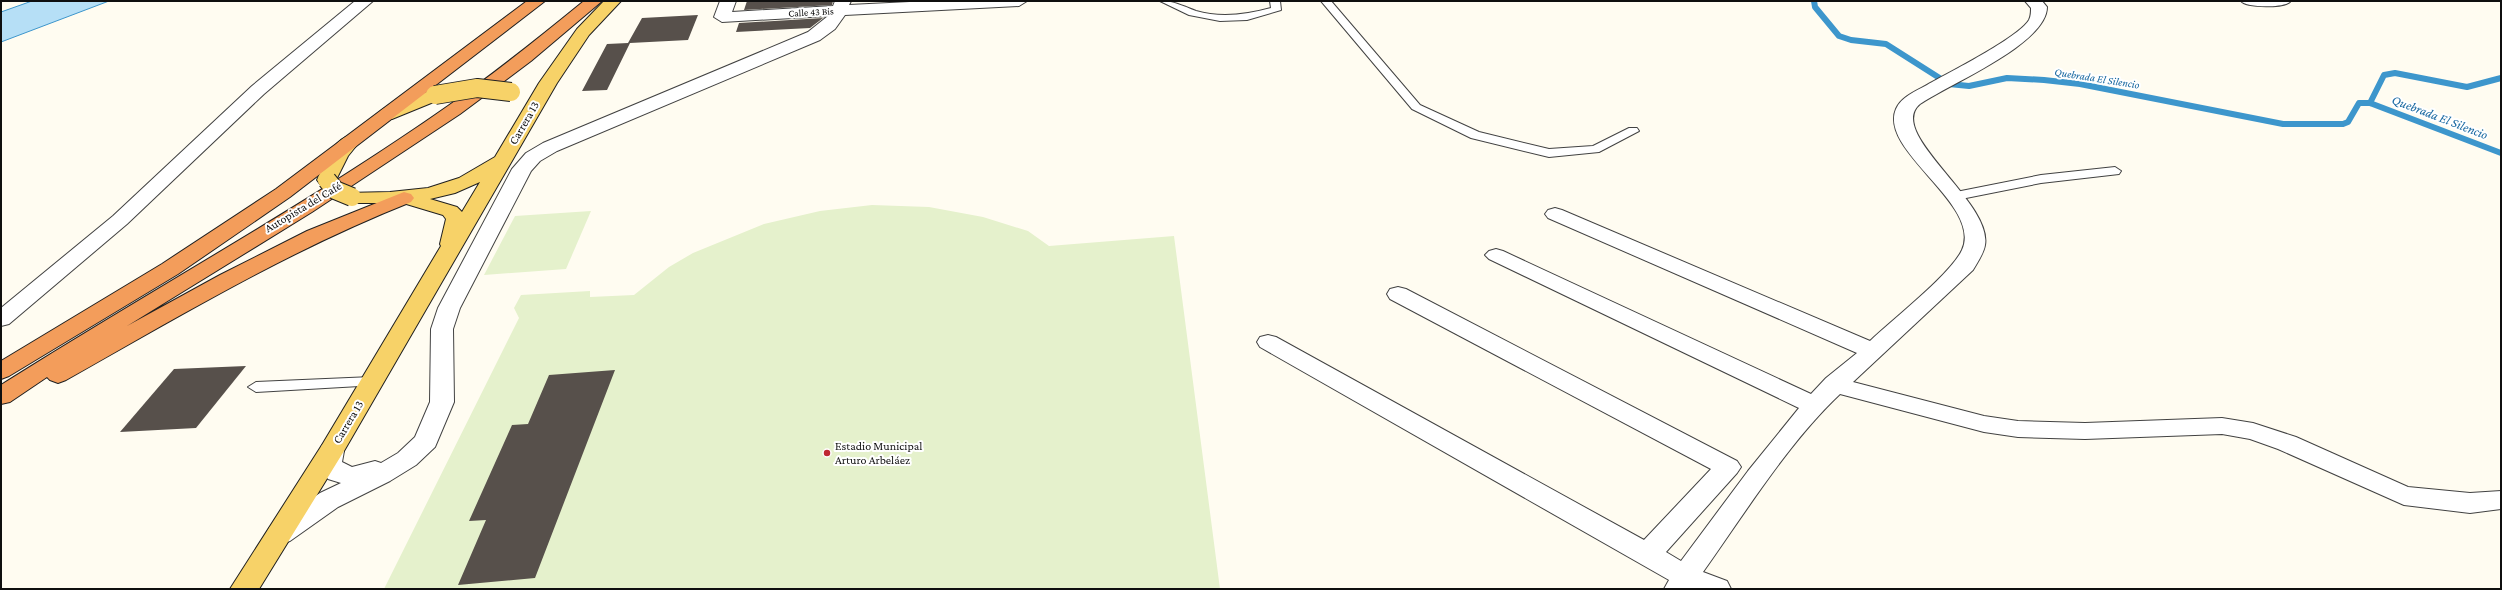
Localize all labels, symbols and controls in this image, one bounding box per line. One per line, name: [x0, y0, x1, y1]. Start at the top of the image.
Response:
street label: Calle 43 Bis: [788, 5, 834, 19]
water label: Quebrada El Silencio: [2054, 65, 2141, 91]
water label: Quebrada El Silencio: [2390, 92, 2491, 142]
street label: Carrera 13: [506, 99, 542, 147]
street label: Autopista del Café: [262, 179, 344, 235]
street label: Carrera 13: [330, 398, 366, 446]
place label: Estadio Municipal Arturo Arbeláez: [835, 439, 922, 467]
marker: Estadio Municipal Arturo Arbeláez: [822, 448, 832, 458]

